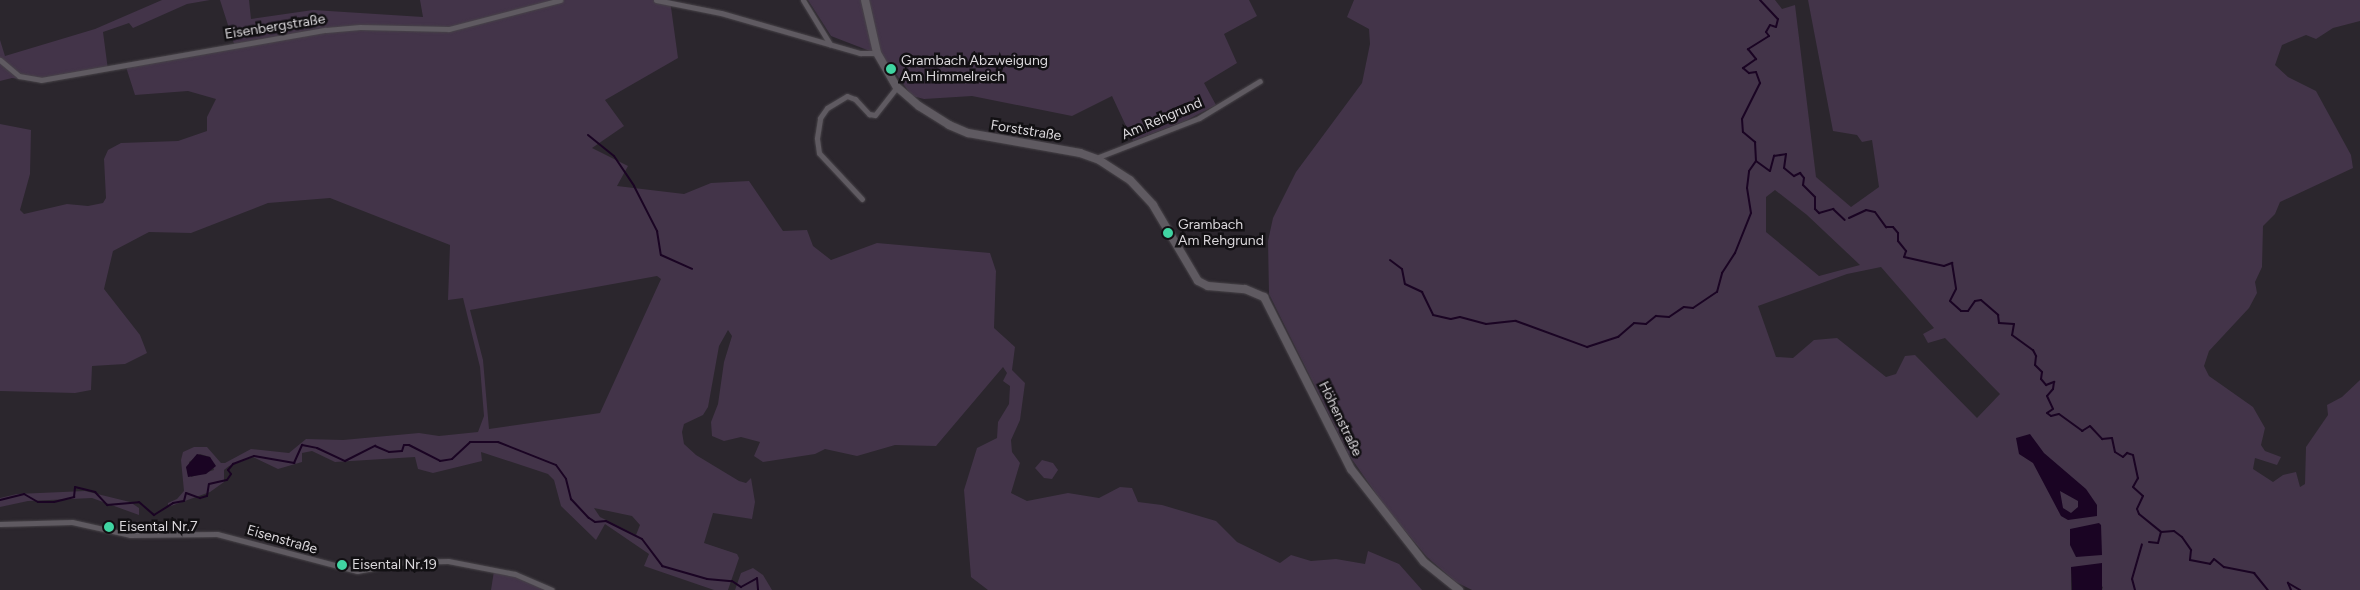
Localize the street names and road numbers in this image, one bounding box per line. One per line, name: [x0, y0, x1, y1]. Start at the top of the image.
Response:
street label: Eisenbergstraße: [224, 11, 326, 43]
street label: Am Rehgrund: [1119, 94, 1205, 144]
street label: Forststraße: [989, 117, 1063, 145]
street label: Höhenstraße: [1315, 379, 1365, 459]
street label: Eisenstraße: [245, 522, 319, 558]

